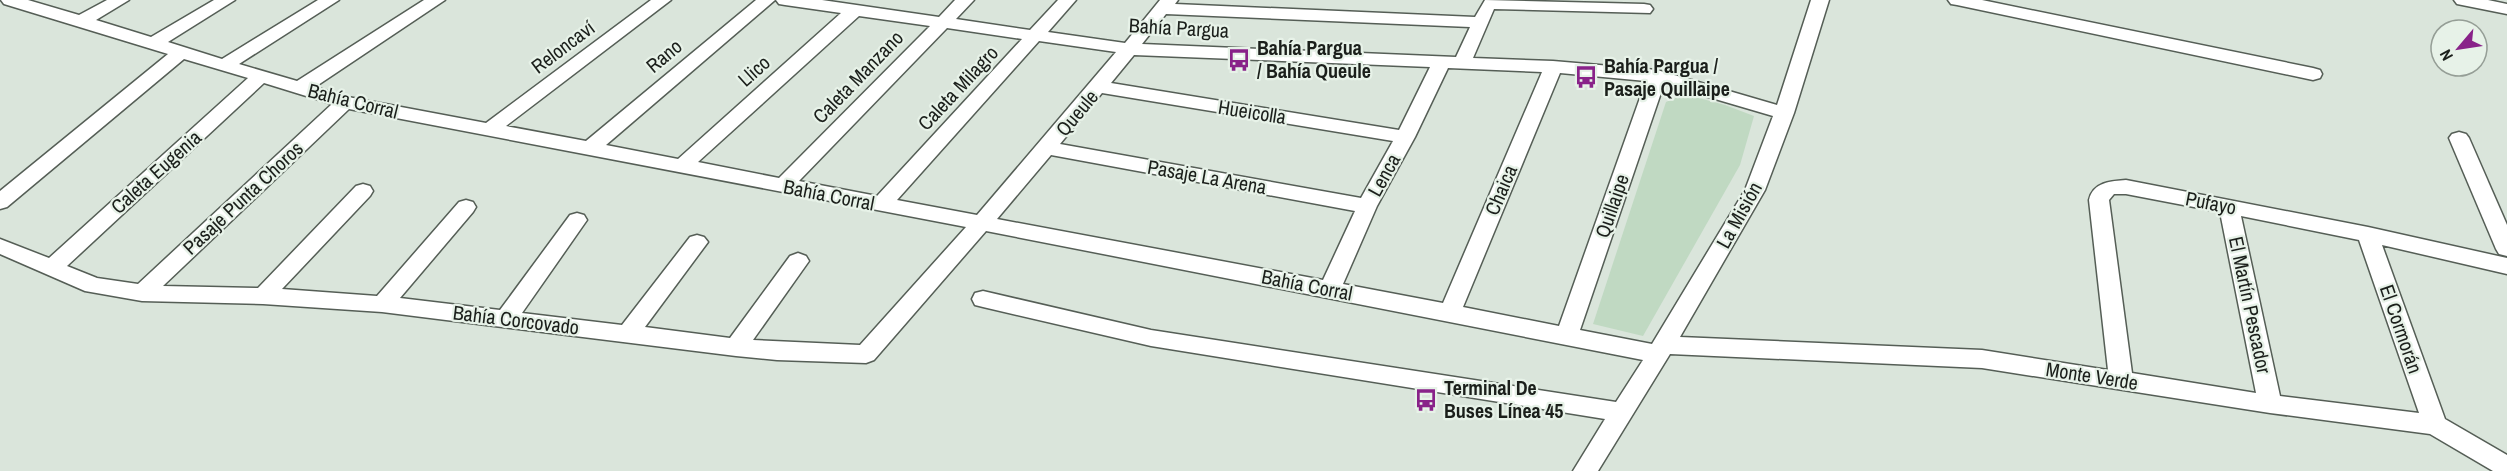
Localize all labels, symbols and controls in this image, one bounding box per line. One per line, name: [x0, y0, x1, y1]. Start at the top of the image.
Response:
street label: Bahía Pargua: [1128, 11, 1230, 44]
street label: Reloncaví: [525, 14, 600, 79]
north arrow: [2429, 18, 2489, 78]
street label: Caleta Manzano: [806, 24, 909, 129]
street label: Rano: [640, 33, 687, 79]
place label: Bahía Pargua / Bahía Queule: [1257, 34, 1371, 84]
street label: Caleta Milagro: [911, 39, 1004, 136]
text: N: [2434, 46, 2458, 65]
bus stop icon: Bahía Pargua / Bahía Queule: [1226, 47, 1252, 73]
street label: Llico: [732, 49, 776, 92]
place label: Bahía Pargua / Pasaje Quillaipe: [1604, 52, 1730, 102]
bus stop icon: Bahía Pargua / Pasaje Quillaipe: [1573, 64, 1599, 90]
street label: Bahía Corral: [305, 76, 401, 125]
street label: Queule: [1049, 84, 1104, 142]
street label: Hueicolla: [1216, 93, 1288, 130]
street label: Caleta Eugenia: [105, 124, 207, 219]
street label: Pasaje Punta Choros: [177, 135, 309, 260]
street label: Lenca: [1361, 149, 1406, 201]
street label: Pasaje La Arena: [1145, 153, 1269, 200]
street label: Chaica: [1478, 161, 1523, 219]
street label: Quillaipe: [1588, 170, 1635, 241]
street label: Bahía Corral: [781, 172, 877, 217]
street label: La Misión: [1709, 177, 1768, 253]
street label: Pufayo: [2183, 184, 2239, 221]
street label: El Martín Pescador: [2223, 234, 2278, 376]
street label: Bahía Corral: [1259, 262, 1355, 307]
street label: El Cormorán: [2374, 281, 2429, 377]
street label: Bahía Corcovado: [452, 298, 581, 341]
street label: Monte Verde: [2044, 355, 2140, 396]
place label: Terminal De Buses Línea 45: [1444, 374, 1563, 424]
bus stop icon: Terminal De Buses Línea 45: [1413, 387, 1439, 413]

